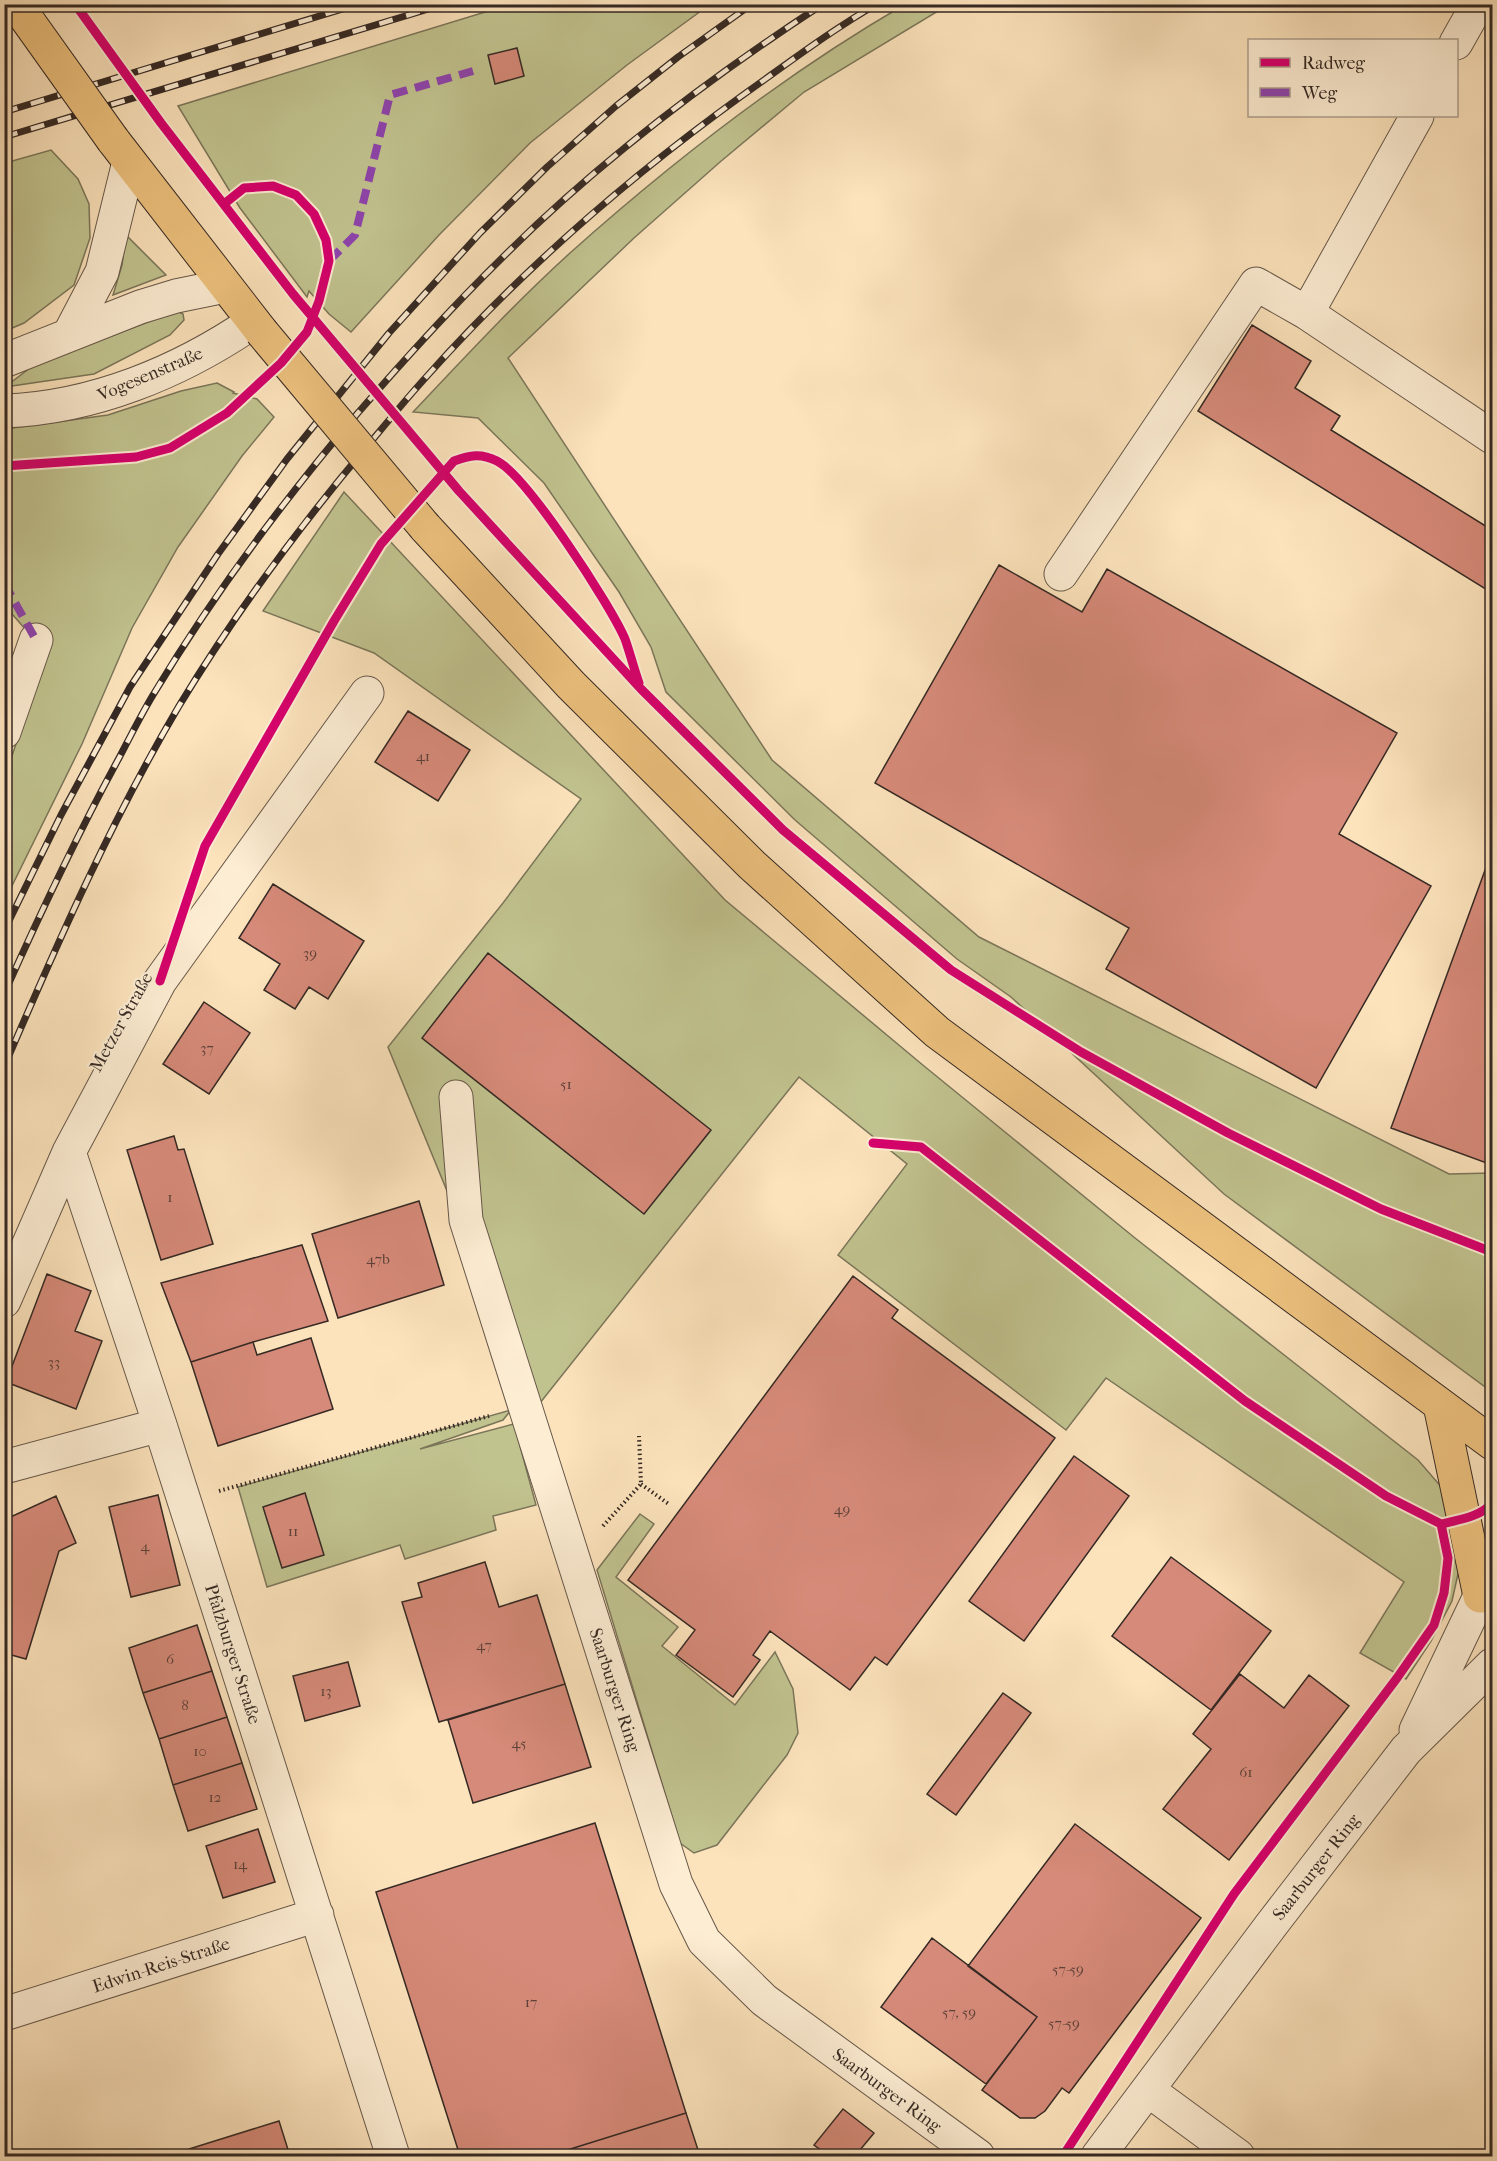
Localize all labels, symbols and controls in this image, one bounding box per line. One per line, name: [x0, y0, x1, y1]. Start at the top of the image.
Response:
legend: [1248, 39, 1458, 117]
text: Radweg: [1302, 53, 1365, 74]
text: Weg: [1301, 83, 1337, 104]
street label: Vogesenstraße: [94, 343, 206, 406]
house number: 41: [416, 747, 430, 765]
house number: 39: [303, 944, 317, 962]
street label: Metzer Straße: [85, 969, 157, 1076]
house number: 37: [200, 1039, 214, 1057]
house number: 51: [560, 1075, 572, 1093]
house number: 1: [167, 1188, 173, 1206]
house number: 47b: [366, 1250, 390, 1268]
house number: 33: [48, 1353, 60, 1371]
house number: 49: [834, 1500, 850, 1518]
house number: 11: [288, 1522, 298, 1540]
house number: 4: [141, 1537, 151, 1555]
street label: Pfalzburger Straße: [200, 1582, 265, 1727]
street label: Saarburger Ring: [585, 1625, 645, 1755]
house number: 47: [476, 1636, 492, 1654]
house number: 6: [166, 1650, 175, 1668]
house number: 13: [320, 1682, 332, 1700]
house number: 8: [181, 1696, 189, 1714]
house number: 45: [512, 1734, 526, 1752]
house number: 10: [193, 1742, 207, 1760]
house number: 61: [1239, 1763, 1253, 1781]
house number: 12: [208, 1788, 222, 1806]
street label: Saarburger Ring: [1268, 1810, 1365, 1925]
house number: 14: [233, 1855, 248, 1873]
street label: Edwin-Reis-Straße: [90, 1933, 233, 1998]
house number: 57-59: [1052, 1960, 1084, 1978]
house number: 17: [525, 1993, 537, 2011]
house number: 57, 59: [942, 2003, 976, 2021]
house number: 57-59: [1048, 2014, 1080, 2032]
street label: Saarburger Ring: [828, 2044, 945, 2137]

